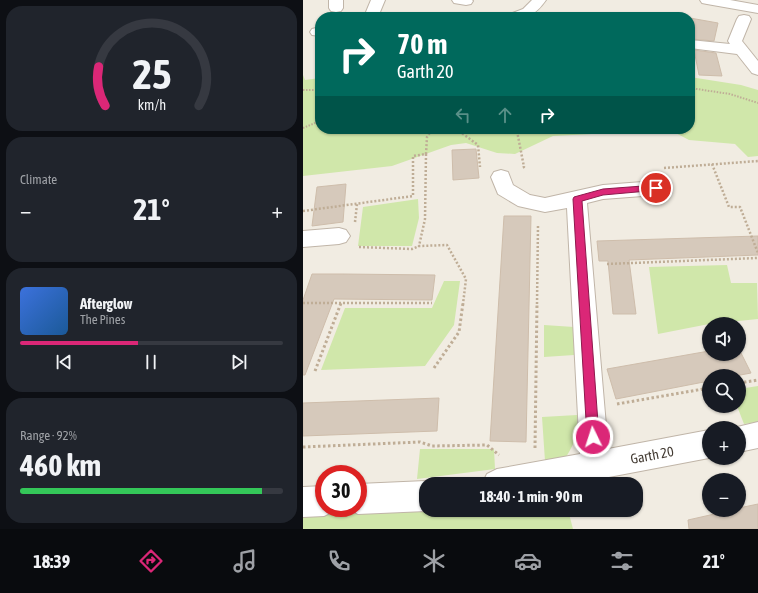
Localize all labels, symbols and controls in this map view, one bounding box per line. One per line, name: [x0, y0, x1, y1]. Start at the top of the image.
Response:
icon: right: [331, 28, 383, 80]
text: 70 m: [397, 28, 447, 60]
text: 25: [132, 50, 171, 98]
text: Garth 20: [397, 61, 453, 82]
text: km/h: [137, 97, 166, 113]
icon: left: [452, 104, 474, 126]
icon: ahead: [494, 104, 516, 126]
icon: right: [536, 104, 558, 126]
pin: [639, 171, 673, 205]
text: Climate: [20, 172, 57, 187]
icon: arrive: [645, 177, 667, 199]
text: 21°: [133, 192, 170, 226]
text: −: [20, 197, 31, 223]
text: +: [272, 197, 283, 223]
text: Afterglow: [80, 295, 133, 312]
text: The Pines: [80, 312, 125, 327]
map controls: [702, 317, 746, 517]
button: sound: [702, 317, 746, 361]
icon: previous: [53, 351, 75, 373]
icon: pause: [140, 351, 162, 373]
icon: next: [228, 351, 250, 373]
button: search: [702, 369, 746, 413]
position arrow: [572, 416, 614, 458]
button: +: [702, 421, 746, 465]
text: Range · 92%: [20, 428, 77, 443]
street label: Garth 20: [629, 443, 675, 467]
text: 460 km: [20, 448, 101, 482]
speed limit sign: 30: [315, 465, 367, 517]
button: −: [702, 473, 746, 517]
text: 18:40 · 1 min · 90 m: [479, 488, 583, 505]
icon: directions: [137, 547, 165, 575]
icon: music: [231, 547, 259, 575]
icon: phone: [325, 547, 353, 575]
icon: climate: [420, 547, 448, 575]
icon: car: [514, 547, 542, 575]
icon: filters: [608, 547, 636, 575]
text: 18:39: [33, 551, 70, 572]
text: 21°: [703, 551, 725, 572]

